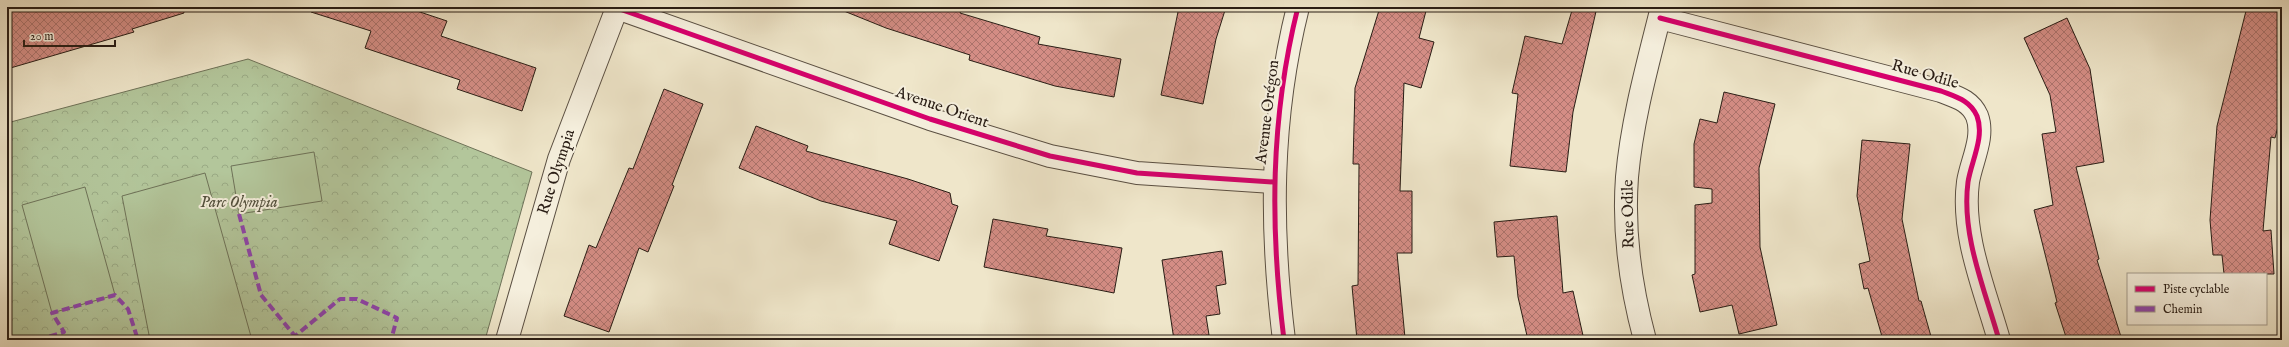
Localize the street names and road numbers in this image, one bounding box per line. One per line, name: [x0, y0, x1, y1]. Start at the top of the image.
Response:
street label: Rue Odile: [1889, 56, 1961, 94]
street label: Avenue Orégon: [1252, 58, 1284, 166]
street label: Avenue Orient: [892, 82, 992, 133]
street label: Rue Olympia: [534, 127, 580, 217]
street label: Rue Odile: [1618, 179, 1640, 249]

